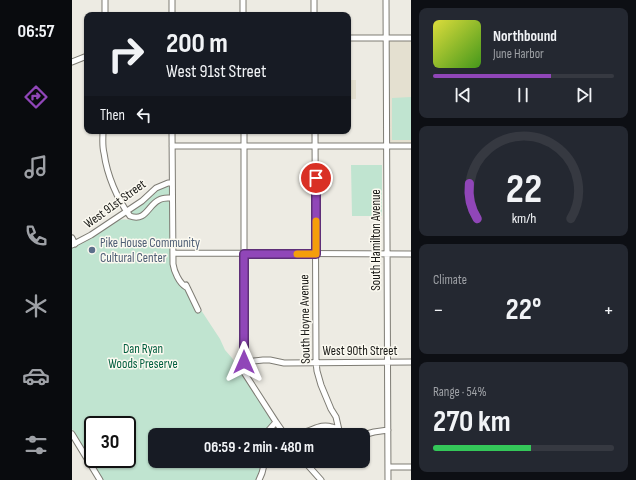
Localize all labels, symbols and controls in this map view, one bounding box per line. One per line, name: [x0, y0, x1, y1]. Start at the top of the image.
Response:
text: 06:57: [18, 21, 54, 42]
text: 200 m: [166, 27, 228, 60]
text: Northbound: [493, 27, 557, 46]
icon: right: [100, 28, 152, 80]
text: June Harbor: [493, 46, 544, 62]
text: West 91st Street: [166, 61, 267, 82]
icon: directions: [22, 83, 50, 111]
icon: previous: [452, 84, 474, 106]
icon: pause: [512, 84, 534, 106]
icon: next: [573, 84, 595, 106]
icon: left: [133, 104, 155, 126]
text: Then: [100, 106, 125, 125]
icon: music: [22, 153, 50, 181]
pin: [299, 161, 333, 195]
text: 22: [505, 165, 542, 214]
icon: arrive: [305, 167, 327, 189]
street label: West 91st Street: [81, 176, 149, 232]
street label: South Hamilton Avenue: [368, 189, 384, 291]
text: km/h: [511, 210, 536, 227]
icon: phone: [22, 222, 50, 250]
place label: Pike House Community Cultural Center: [100, 235, 200, 266]
marker: Pike House Community Cultural Center: [87, 245, 97, 255]
text: Climate: [433, 272, 467, 288]
street label: South Hoyne Avenue: [296, 274, 314, 364]
icon: climate: [22, 292, 50, 320]
text: 22°: [506, 292, 541, 328]
text: −: [433, 297, 444, 324]
text: +: [603, 297, 614, 324]
park label: Dan Ryan Woods Preserve: [108, 341, 178, 372]
position arrow: [223, 341, 265, 383]
street label: West 90th Street: [323, 343, 397, 359]
icon: car: [22, 362, 50, 390]
text: Range · 54%: [433, 384, 487, 400]
text: 270 km: [433, 404, 511, 440]
speed limit sign: 30: [84, 416, 136, 468]
icon: filters: [22, 431, 50, 459]
text: 06:59 · 2 min · 480 m: [204, 438, 314, 457]

